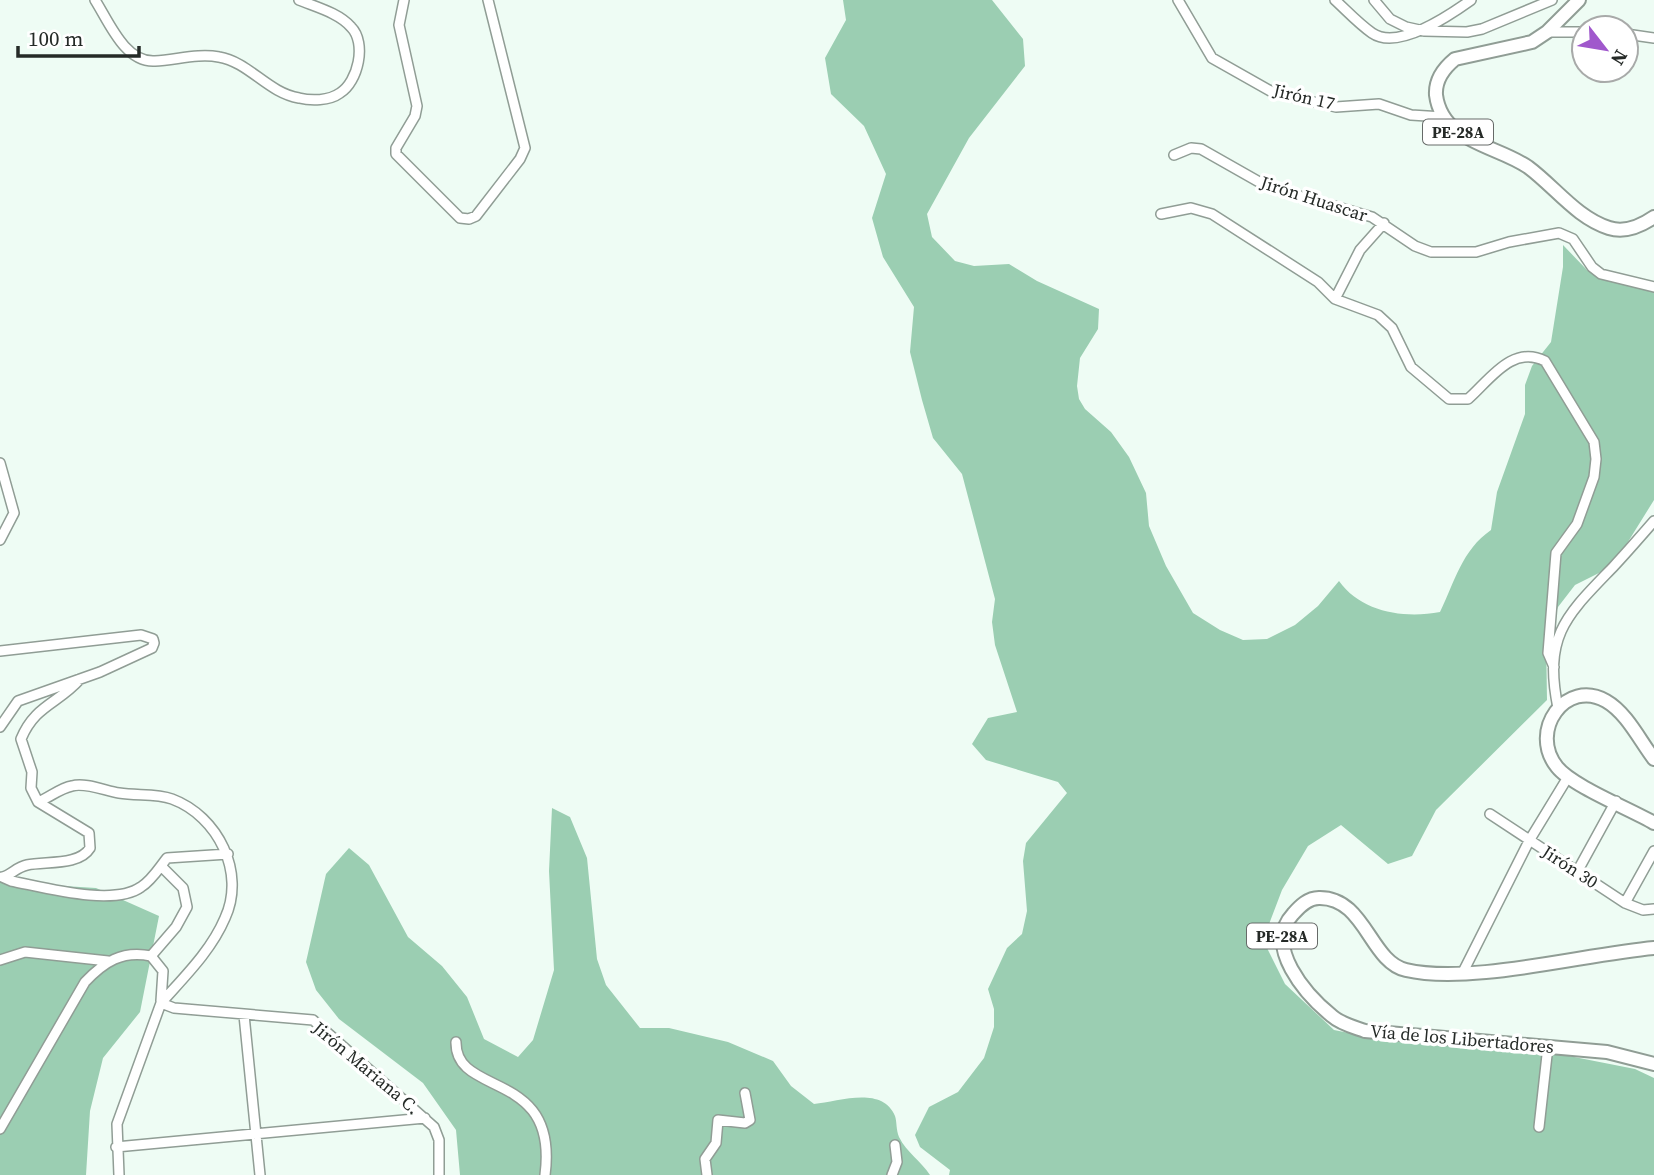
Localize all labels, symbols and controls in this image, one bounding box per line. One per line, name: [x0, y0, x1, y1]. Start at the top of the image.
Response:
scale bar: [18, 14, 138, 58]
north arrow: [1570, 14, 1640, 84]
text: 100 m: [28, 24, 83, 53]
text: N: [1605, 45, 1634, 71]
street label: Jirón 17: [1270, 77, 1337, 116]
road number: PE-28A: [1423, 120, 1493, 144]
street label: Jirón Huascar: [1257, 169, 1371, 228]
street label: Jirón 30: [1536, 839, 1603, 894]
road number: PE-28A: [1247, 924, 1317, 948]
street label: Jirón Mariana C.: [307, 1015, 425, 1120]
street label: Vía de los Libertadores: [1369, 1018, 1555, 1059]

